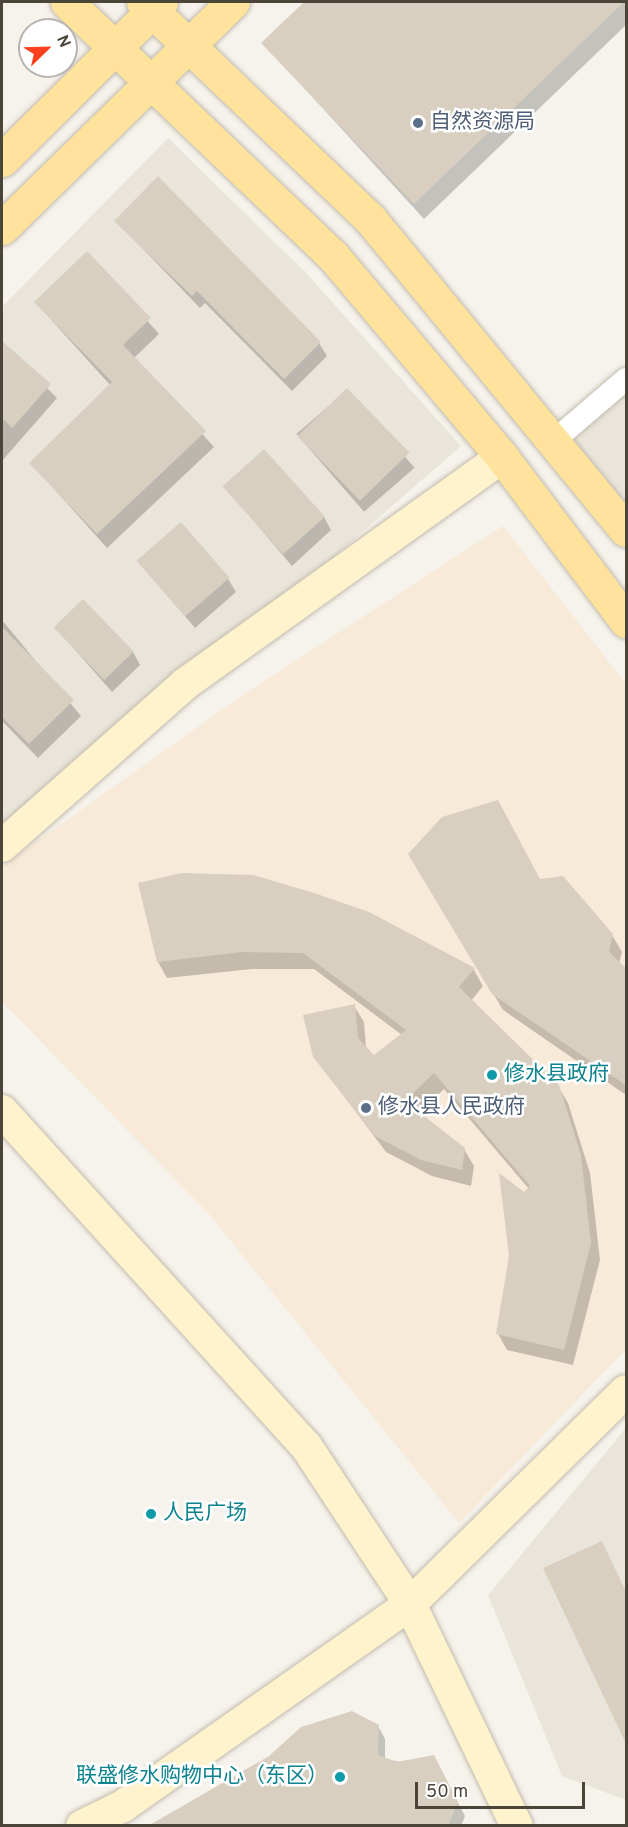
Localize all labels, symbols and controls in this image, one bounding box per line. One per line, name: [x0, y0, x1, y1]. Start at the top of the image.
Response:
north arrow: [18, 18, 78, 78]
text: N: [51, 33, 74, 51]
place label: 自然资源局: [430, 110, 535, 136]
marker: 自然资源局: [411, 116, 425, 130]
place label: 修水县政府: [504, 1062, 609, 1088]
marker: 修水县政府: [485, 1068, 499, 1082]
place label: 修水县人民政府: [378, 1095, 525, 1121]
marker: 修水县人民政府: [359, 1101, 373, 1115]
place label: 人民广场: [163, 1501, 247, 1527]
marker: 人民广场: [144, 1507, 158, 1521]
place label: 联盛修水购物中心（东区）: [76, 1764, 328, 1790]
marker: 联盛修水购物中心（东区）: [333, 1770, 347, 1784]
scale bar: [418, 1770, 588, 1808]
text: 50 m: [426, 1781, 468, 1804]

